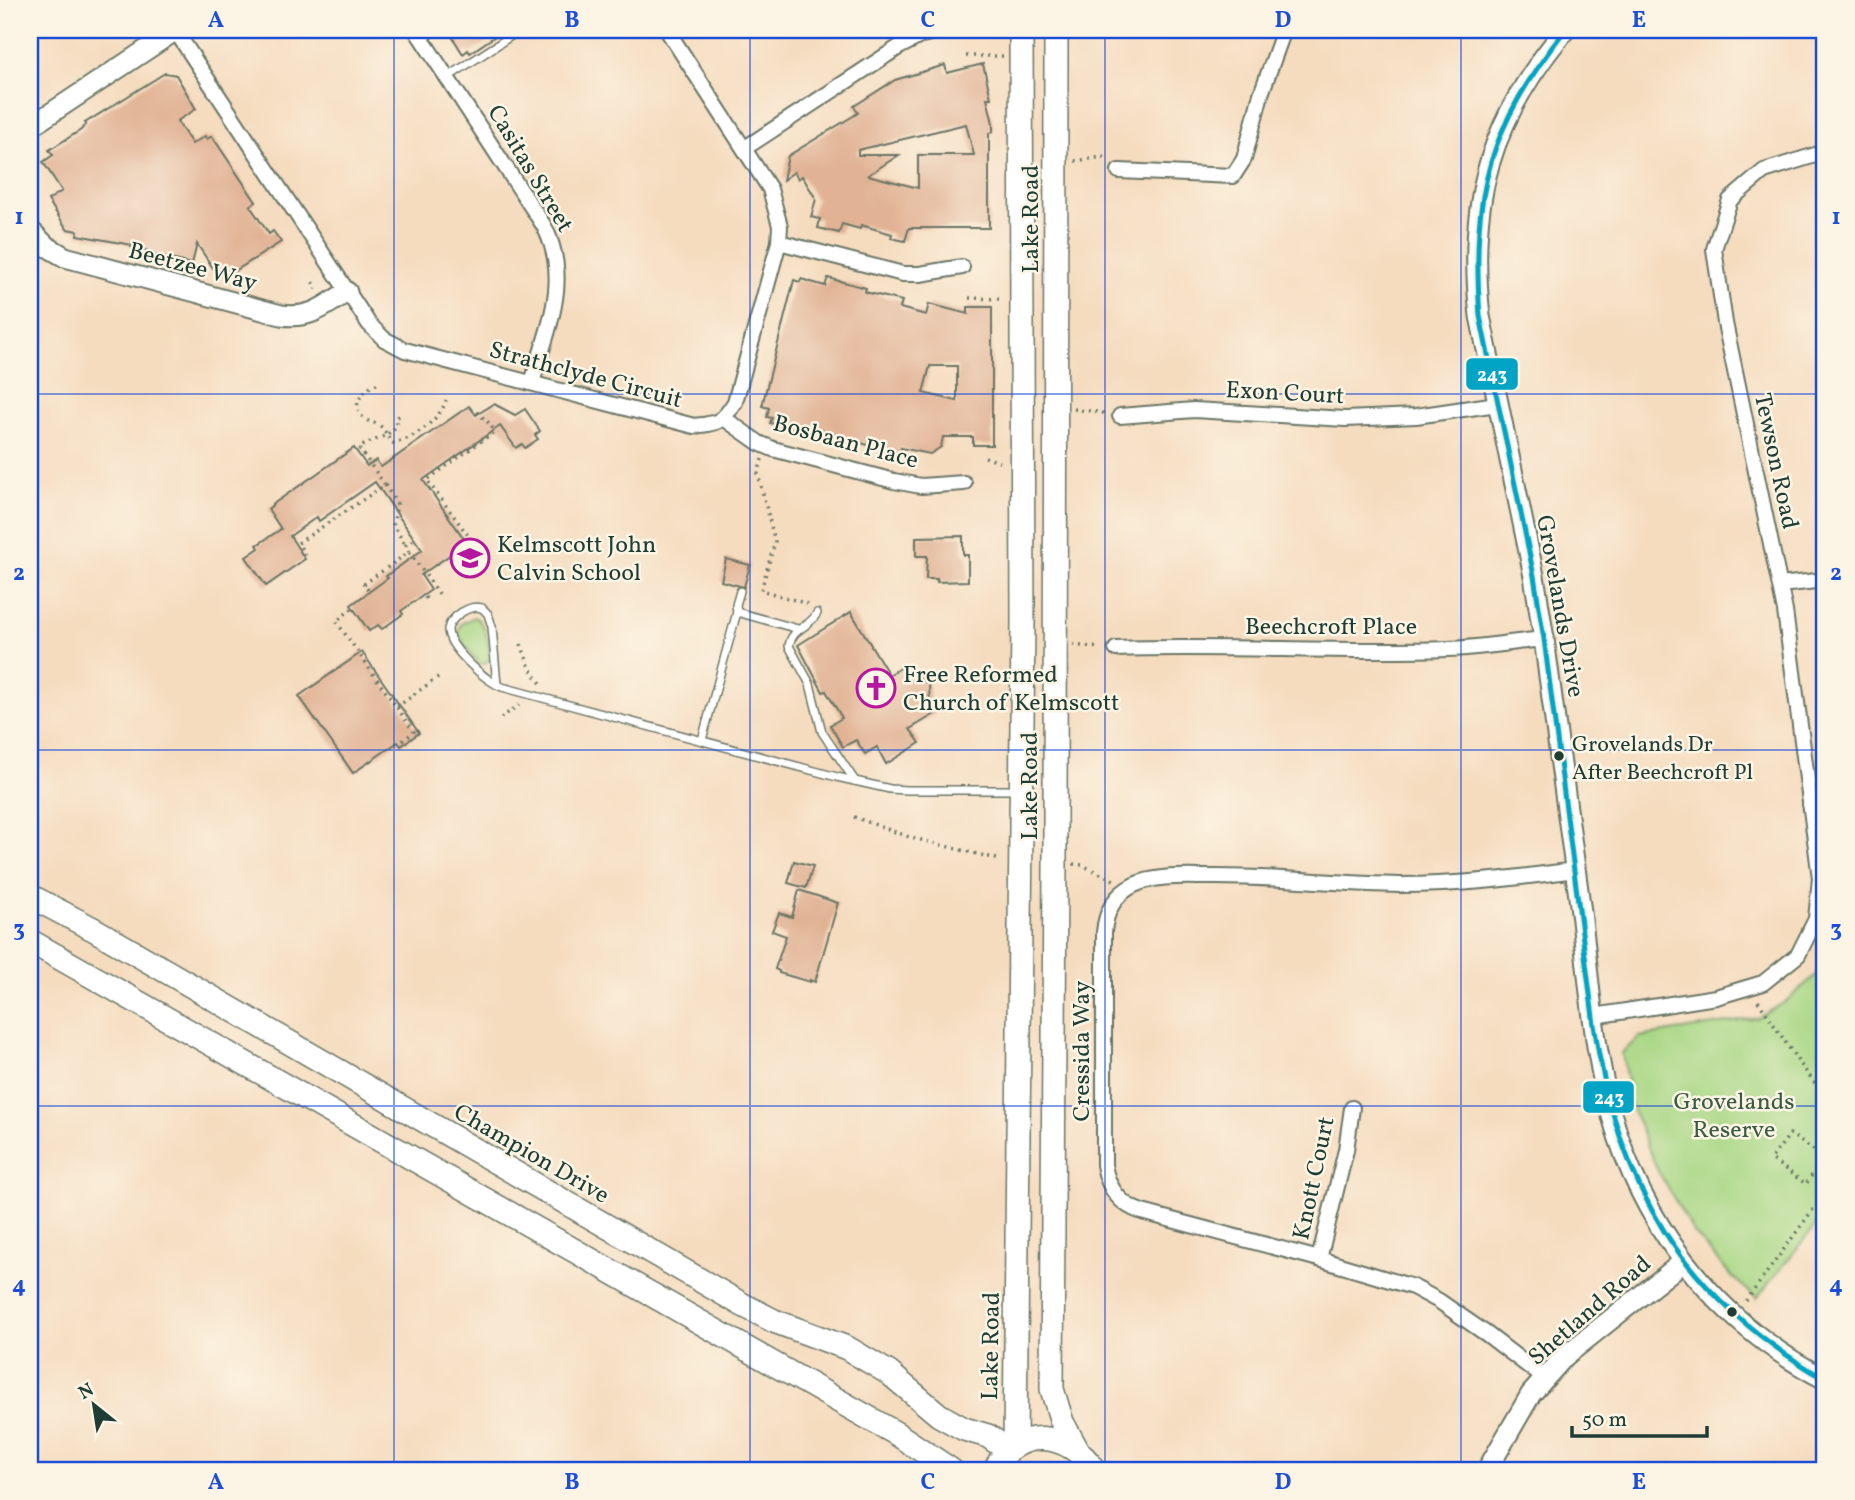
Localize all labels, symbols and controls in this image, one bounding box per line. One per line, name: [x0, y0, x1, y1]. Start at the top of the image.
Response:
text: A: [208, 5, 224, 37]
text: B: [564, 5, 580, 37]
text: C: [921, 5, 935, 37]
text: D: [1275, 5, 1292, 37]
text: E: [1632, 5, 1646, 37]
street label: Casitas Street: [478, 99, 581, 239]
street label: Lake Road: [1015, 165, 1049, 273]
text: 1: [14, 202, 24, 234]
text: 1: [1831, 202, 1841, 234]
street label: Beetzee Way: [125, 234, 260, 301]
street label: Strathclyde Circuit: [485, 334, 686, 418]
line badge: 243: [1465, 357, 1519, 391]
text: 243: [1477, 363, 1507, 389]
street label: Exon Court: [1225, 374, 1345, 414]
street label: Tewson Road: [1744, 390, 1806, 533]
street label: Bosbaan Place: [769, 407, 922, 479]
street label: Grovelands Drive: [1526, 512, 1592, 700]
place label: Kelmscott John Calvin School: [497, 529, 656, 591]
school or university icon: Kelmscott John Calvin School: [449, 537, 491, 579]
text: 2: [13, 558, 25, 590]
text: 2: [1830, 558, 1842, 590]
street label: Beechcroft Place: [1245, 611, 1417, 645]
place label: Free Reformed Church of Kelmscott: [903, 659, 1119, 721]
church icon: Free Reformed Church of Kelmscott: [855, 667, 897, 709]
place label: Grovelands Dr After Beechcroft Pl: [1572, 730, 1753, 789]
street label: Lake Road: [1014, 732, 1048, 840]
marker: Grovelands Dr After Beechcroft Pl: [1552, 749, 1566, 763]
text: 3: [13, 914, 25, 946]
text: 3: [1830, 914, 1842, 946]
street label: Cressida Way: [1066, 980, 1100, 1122]
line badge: 243: [1582, 1080, 1635, 1114]
text: 243: [1594, 1086, 1624, 1112]
park label: Grovelands Reserve: [1673, 1086, 1795, 1148]
street label: Champion Drive: [447, 1096, 615, 1213]
street label: Knott Court: [1285, 1114, 1345, 1243]
street label: Shetland Road: [1521, 1248, 1659, 1375]
text: 4: [12, 1270, 26, 1302]
text: 4: [1829, 1270, 1843, 1302]
street label: Lake Road: [974, 1292, 1010, 1401]
unlabelled marker: [1725, 1305, 1739, 1319]
north arrow: [60, 1370, 130, 1440]
text: N: [74, 1377, 99, 1407]
scale bar: [1572, 1395, 1706, 1439]
text: 50 m: [1582, 1406, 1627, 1435]
text: A: [208, 1467, 224, 1499]
text: B: [564, 1467, 580, 1499]
text: C: [921, 1467, 935, 1499]
text: D: [1275, 1467, 1292, 1499]
text: E: [1632, 1467, 1646, 1499]

